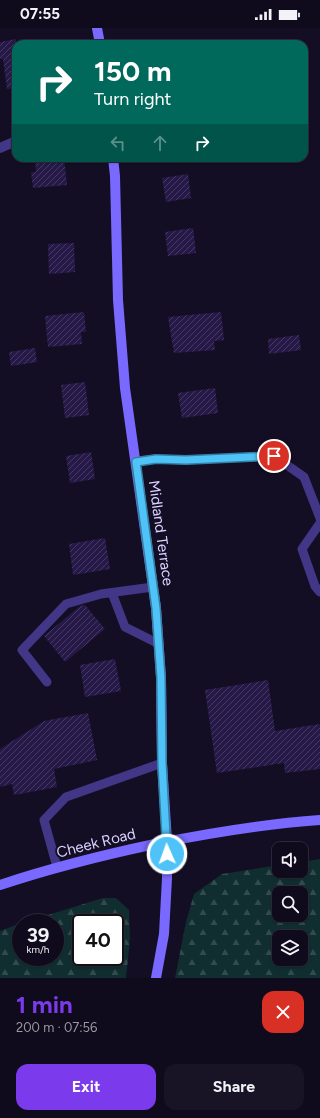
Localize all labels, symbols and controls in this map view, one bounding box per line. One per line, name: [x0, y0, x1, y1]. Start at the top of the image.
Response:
text: 07:55: [20, 5, 60, 23]
text: 150 m: [94, 54, 171, 88]
icon: right: [28, 56, 80, 108]
text: Turn right: [94, 88, 171, 110]
icon: left: [107, 132, 129, 154]
icon: ahead: [149, 132, 171, 154]
icon: right: [191, 132, 213, 154]
pin: [257, 439, 291, 473]
icon: arrive: [263, 445, 285, 467]
street label: Midland Terrace: [145, 479, 177, 587]
street label: Cheek Road: [54, 824, 138, 862]
position arrow: [146, 833, 188, 875]
map controls: [272, 842, 308, 966]
button: sound: [272, 842, 308, 878]
button: search: [272, 886, 308, 922]
speed limit sign: 40: [72, 914, 124, 966]
text: 39: [27, 923, 49, 947]
button: layers: [272, 930, 308, 966]
text: km/h: [27, 943, 49, 956]
text: 1 min: [16, 990, 73, 1019]
button: close: [262, 991, 304, 1033]
text: 200 m · 07:56: [16, 1020, 97, 1035]
button: Exit: [16, 1064, 156, 1110]
button: Share: [164, 1064, 304, 1110]

